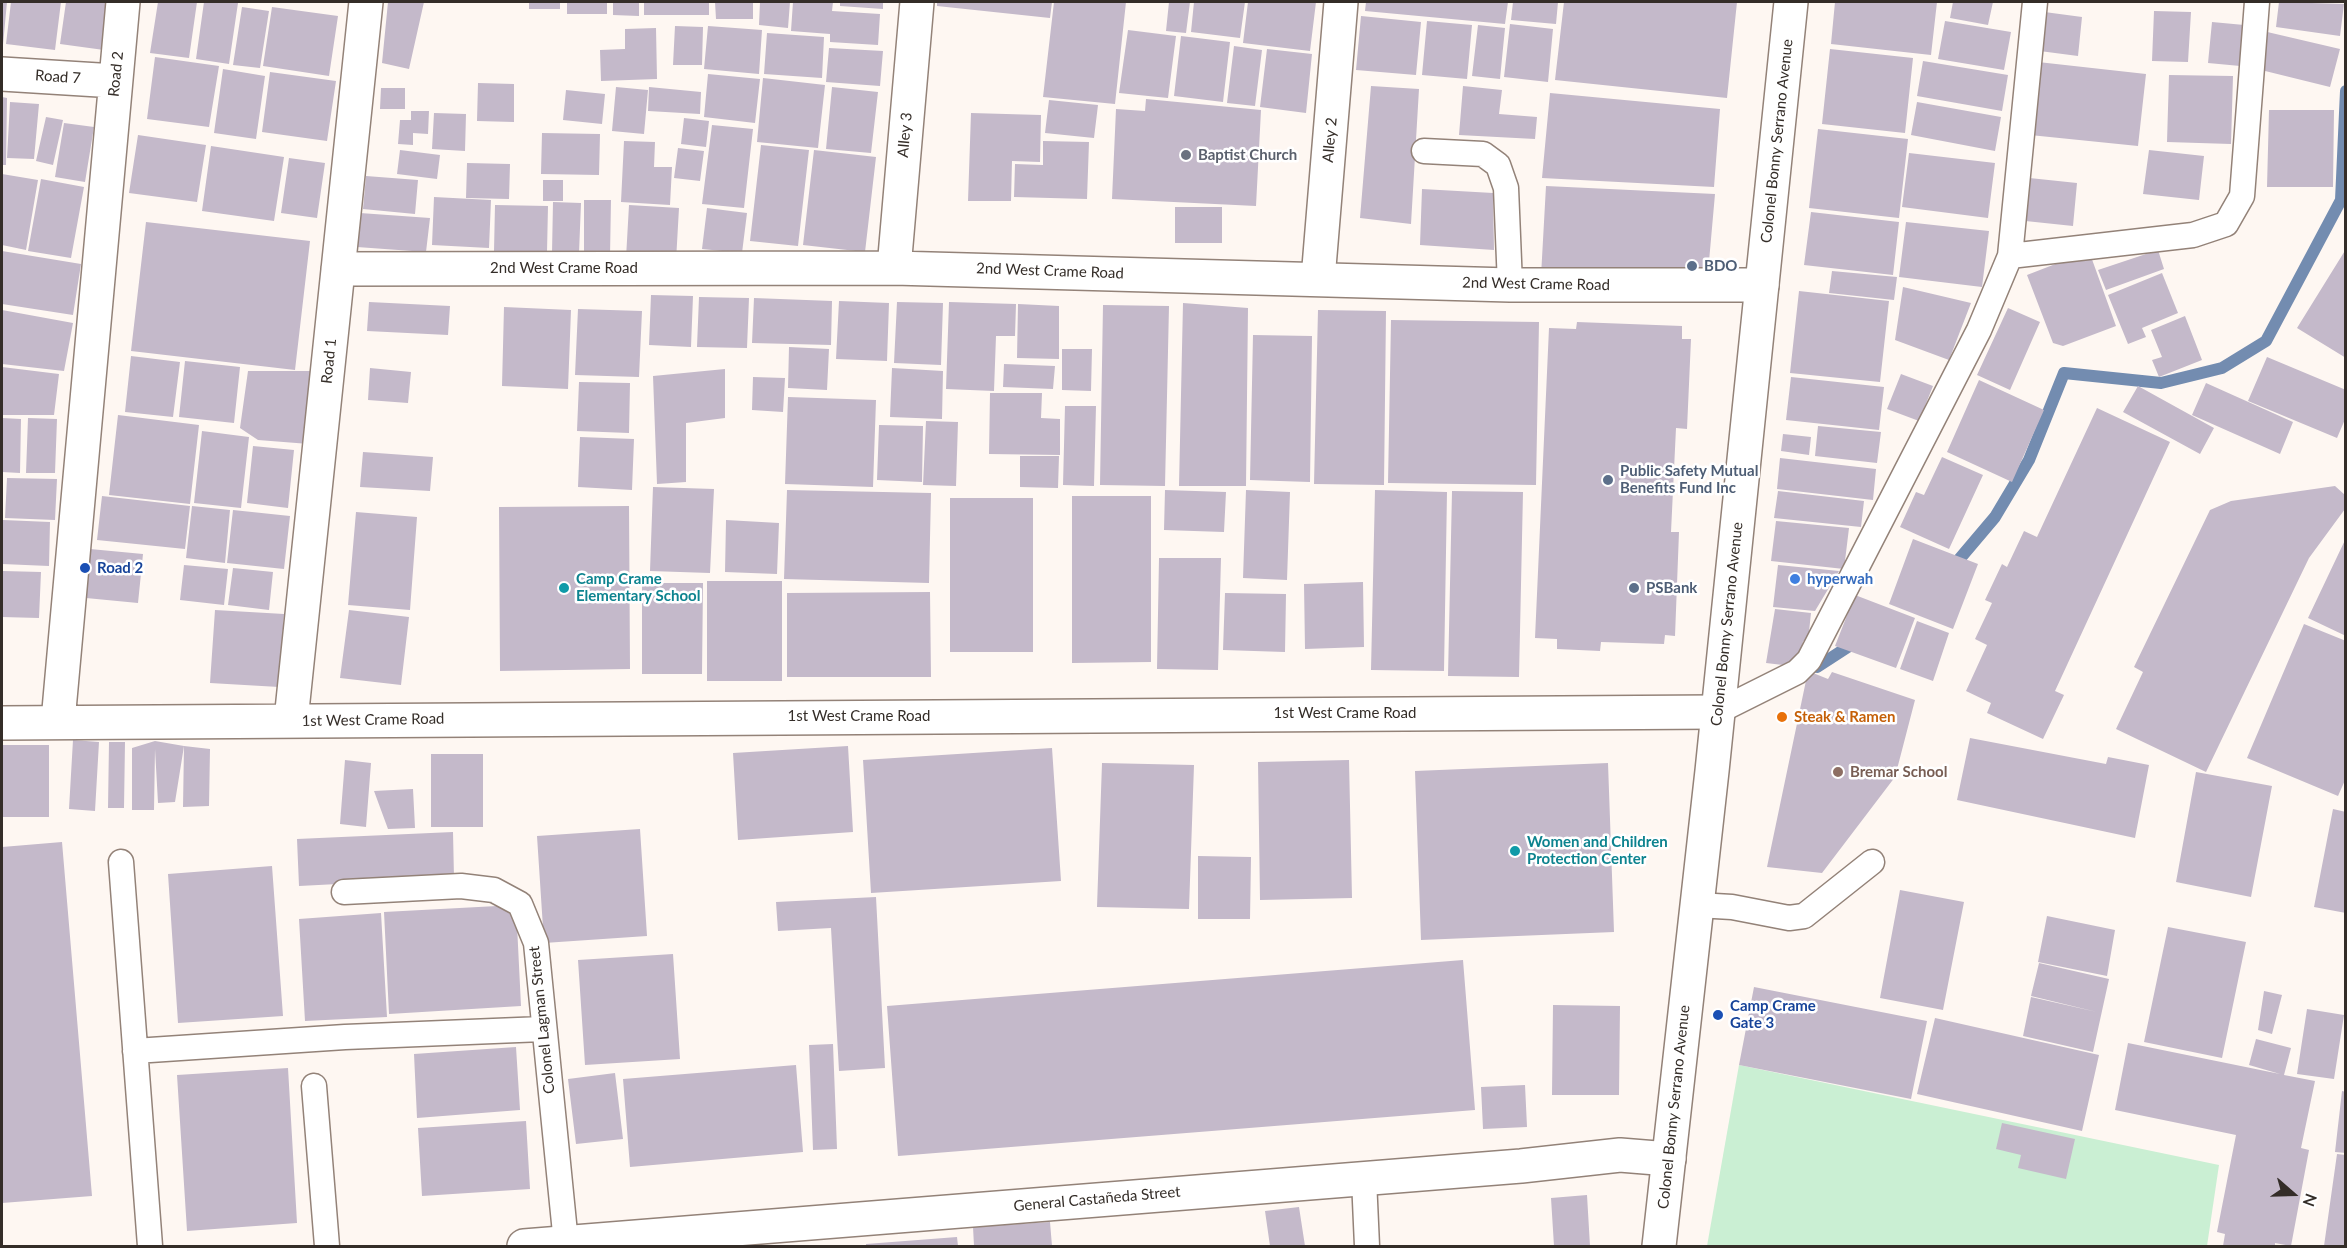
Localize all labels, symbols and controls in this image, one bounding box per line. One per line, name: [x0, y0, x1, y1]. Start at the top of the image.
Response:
street label: Colonel Bonny Serrano Avenue: [1757, 38, 1797, 244]
street label: Road 2: [105, 50, 127, 98]
street label: Road 7: [35, 66, 81, 88]
street label: Alley 3: [894, 112, 916, 158]
street label: Alley 2: [1319, 117, 1341, 163]
place label: Baptist Church: [1198, 146, 1297, 164]
marker: Baptist Church: [1179, 148, 1193, 162]
place label: BDO: [1704, 257, 1737, 275]
street label: 2nd West Crame Road: [490, 259, 638, 277]
street label: 2nd West Crame Road: [976, 259, 1124, 283]
marker: BDO: [1685, 259, 1699, 273]
street label: 2nd West Crame Road: [1462, 274, 1610, 294]
street label: Road 1: [318, 337, 340, 385]
place label: Public Safety Mutual Benefits Fund Inc: [1620, 462, 1758, 497]
marker: Public Safety Mutual Benefits Fund Inc: [1601, 473, 1615, 487]
street label: Colonel Bonny Serrano Avenue: [1707, 521, 1747, 727]
place label: Road 2: [97, 559, 143, 577]
marker: Road 2: [78, 561, 92, 575]
place label: Camp Crame Elementary School: [576, 570, 700, 605]
place label: hyperwah: [1807, 570, 1873, 588]
marker: hyperwah: [1788, 572, 1802, 586]
place label: PSBank: [1646, 579, 1697, 597]
marker: Camp Crame Elementary School: [557, 581, 571, 595]
marker: PSBank: [1627, 581, 1641, 595]
street label: 1st West Crame Road: [1274, 704, 1416, 722]
street label: 1st West Crame Road: [788, 707, 930, 725]
place label: Steak & Ramen: [1794, 708, 1895, 726]
street label: 1st West Crame Road: [301, 710, 445, 730]
marker: Steak & Ramen: [1775, 710, 1789, 724]
place label: Bremar School: [1850, 763, 1947, 781]
marker: Bremar School: [1831, 765, 1845, 779]
place label: Women and Children Protection Center: [1527, 833, 1668, 868]
marker: Women and Children Protection Center: [1508, 844, 1522, 858]
street label: Colonel Lagman Street: [525, 945, 559, 1095]
place label: Camp Crame Gate 3: [1730, 997, 1816, 1032]
street label: Colonel Bonny Serrano Avenue: [1654, 1004, 1694, 1210]
marker: Camp Crame Gate 3: [1711, 1008, 1725, 1022]
north arrow: [2263, 1164, 2323, 1224]
street label: General Castañeda Street: [1013, 1183, 1181, 1215]
text: N: [2299, 1191, 2321, 1209]

